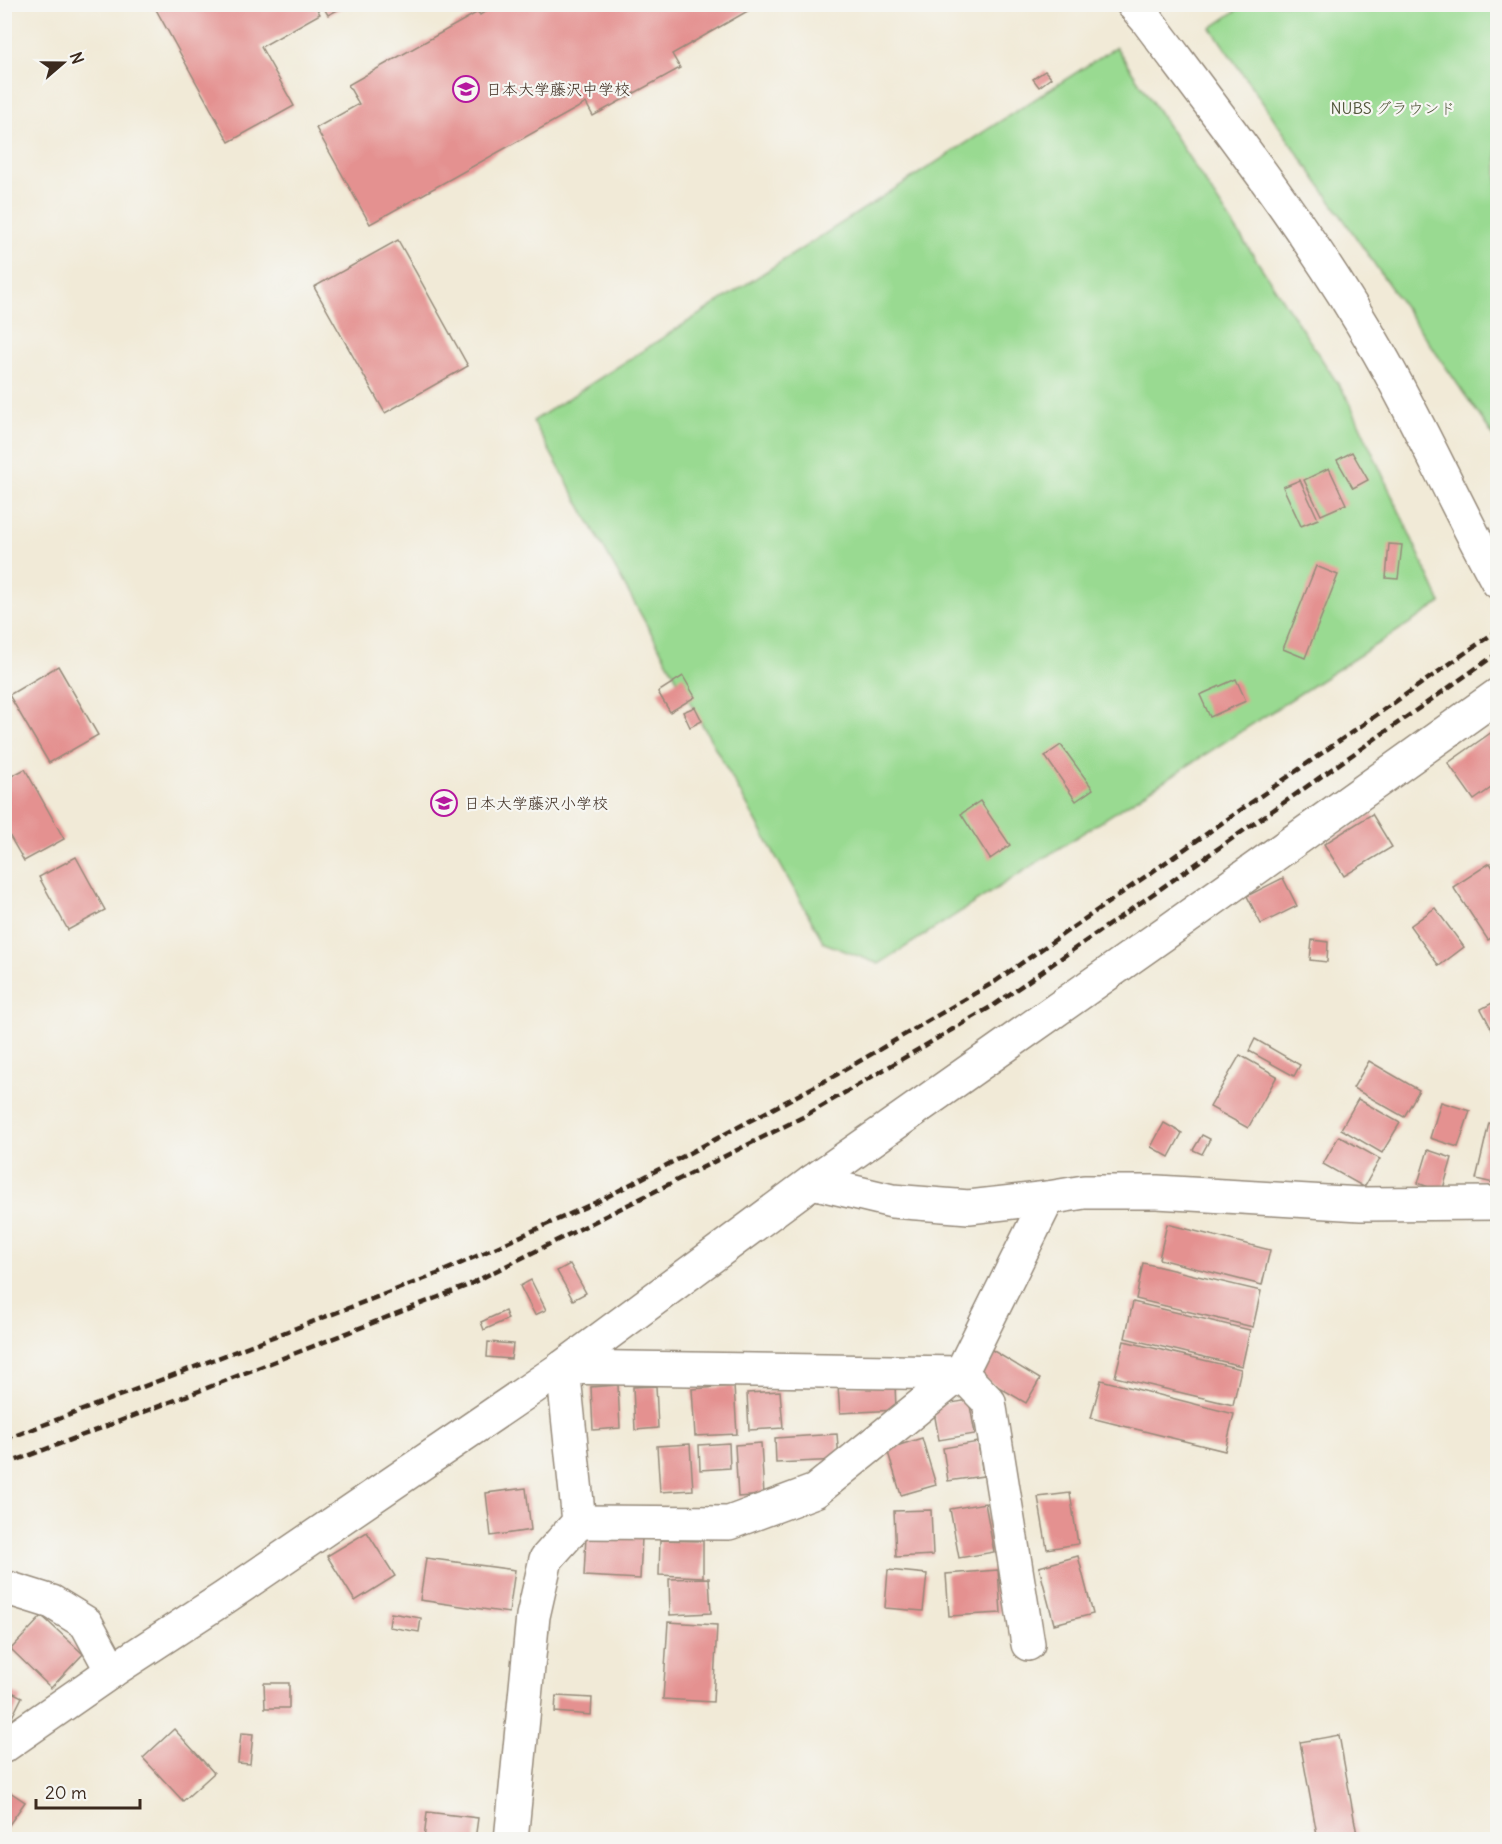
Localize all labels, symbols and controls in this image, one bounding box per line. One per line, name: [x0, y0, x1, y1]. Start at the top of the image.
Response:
north arrow: [33, 33, 93, 93]
text: N: [66, 49, 88, 66]
school or university icon: 日本大学藤沢中学校: [451, 74, 481, 104]
place label: 日本大学藤沢中学校: [486, 79, 630, 99]
park label: NUBS グラウンド: [1330, 98, 1456, 118]
school or university icon: 日本大学藤沢小学校: [429, 788, 459, 818]
place label: 日本大学藤沢小学校: [464, 793, 608, 813]
scale bar: [36, 1772, 140, 1810]
text: 20 m: [45, 1781, 87, 1804]

